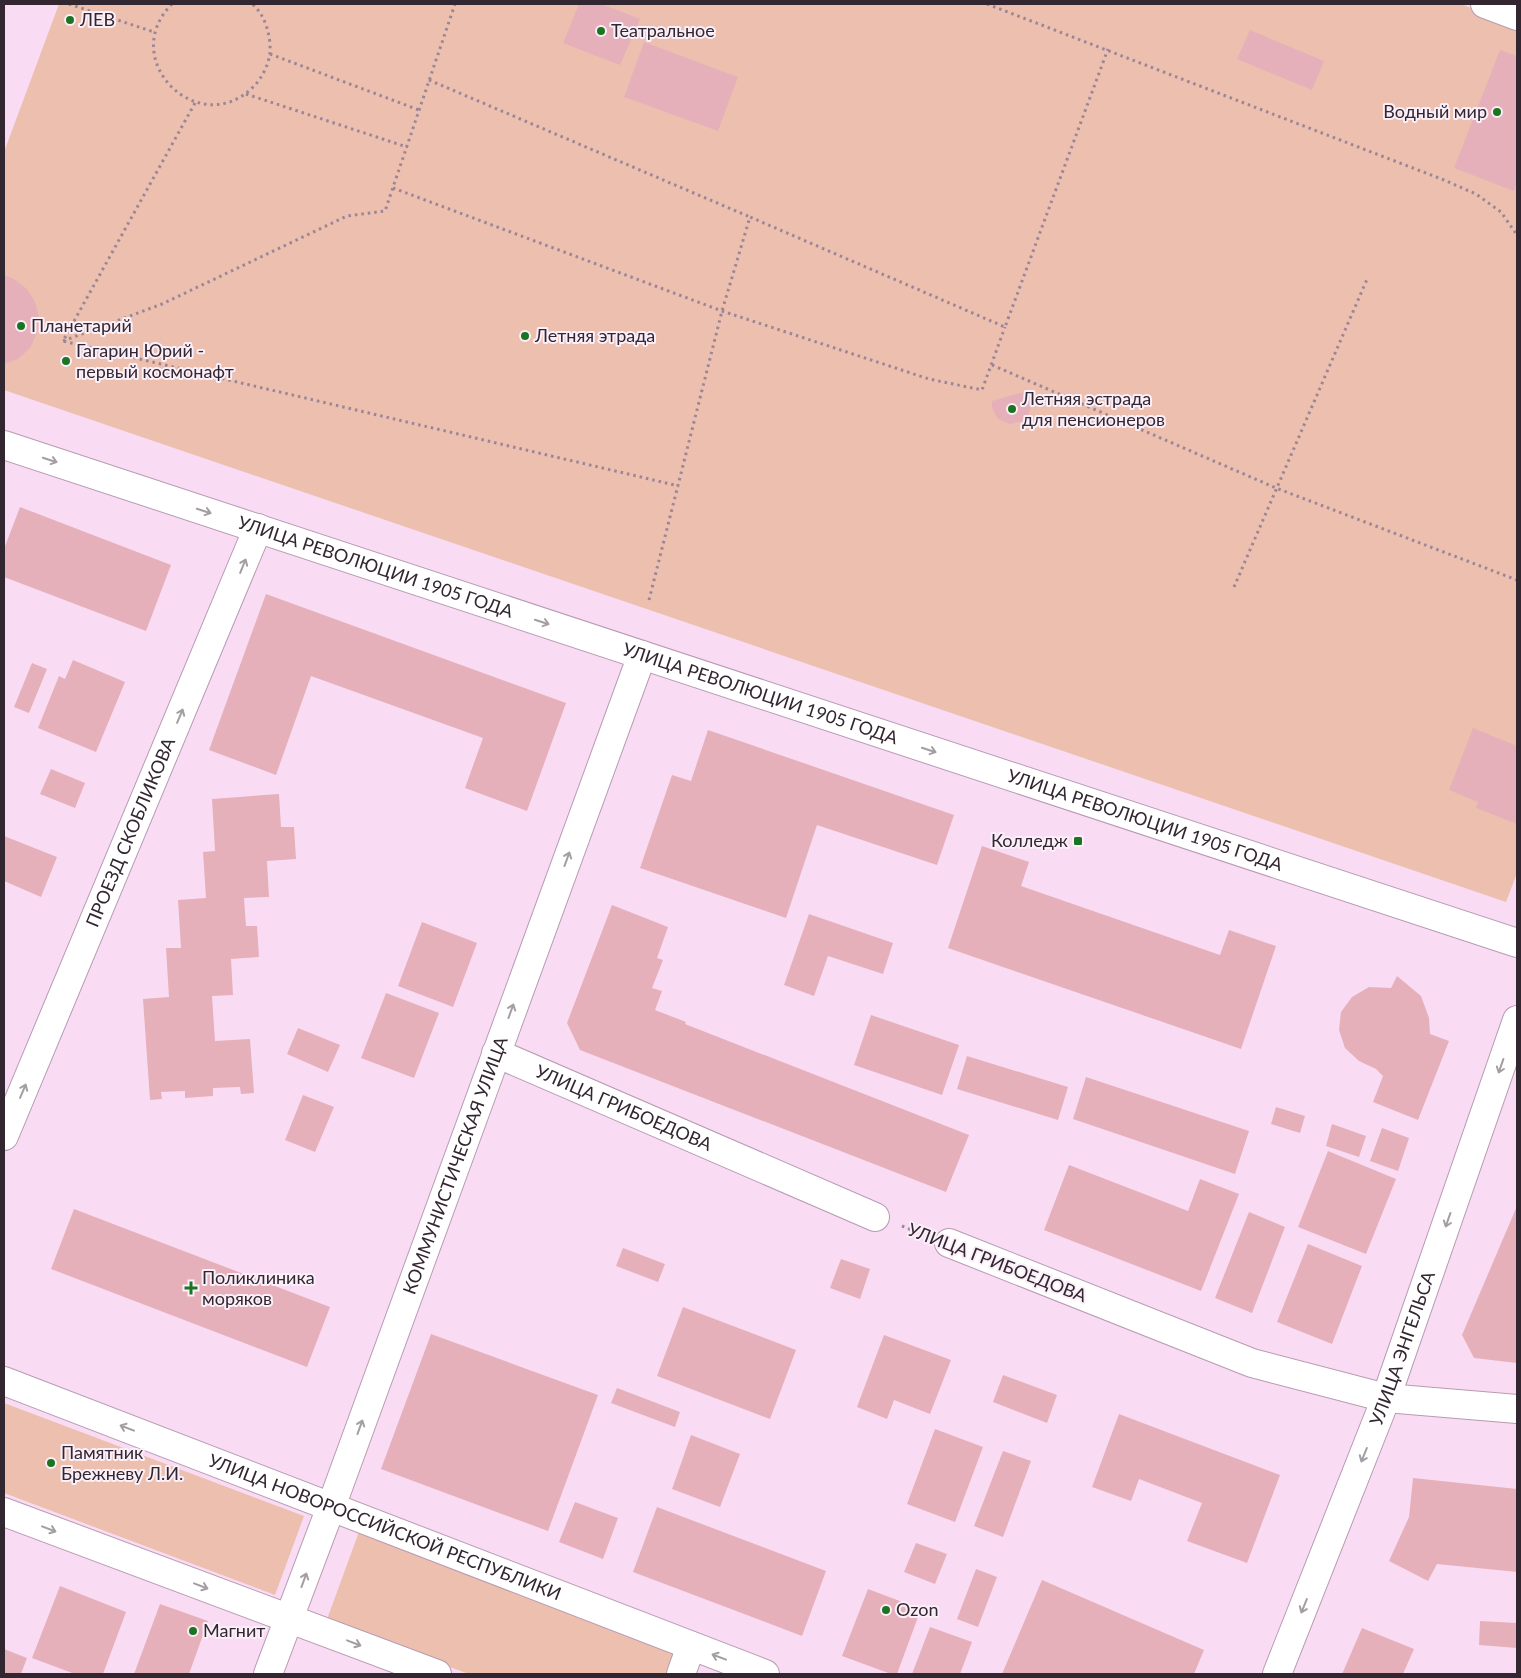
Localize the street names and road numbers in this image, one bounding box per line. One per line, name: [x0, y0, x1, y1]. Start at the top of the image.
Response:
street label: УЛИЦА РЕВОЛЮЦИИ 1905 ГОДА: [235, 511, 517, 622]
street label: УЛИЦА РЕВОЛЮЦИИ 1905 ГОДА: [620, 637, 902, 749]
street label: ПРОЕЗД СКОБЛИКОВА: [81, 733, 180, 930]
street label: УЛИЦА РЕВОЛЮЦИИ 1905 ГОДА: [1005, 764, 1286, 875]
street label: КОММУНИСТИЧЕСКАЯ УЛИЦА: [398, 1033, 512, 1297]
street label: УЛИЦА ГРИБОЕДОВА: [532, 1059, 716, 1155]
street label: УЛИЦА ГРИБОЕДОВА: [905, 1218, 1091, 1307]
street label: УЛИЦА ЭНГЕЛЬСА: [1364, 1267, 1439, 1428]
street label: УЛИЦА НОВОРОССИЙСКОЙ РЕСПУБЛИКИ: [206, 1449, 565, 1605]

